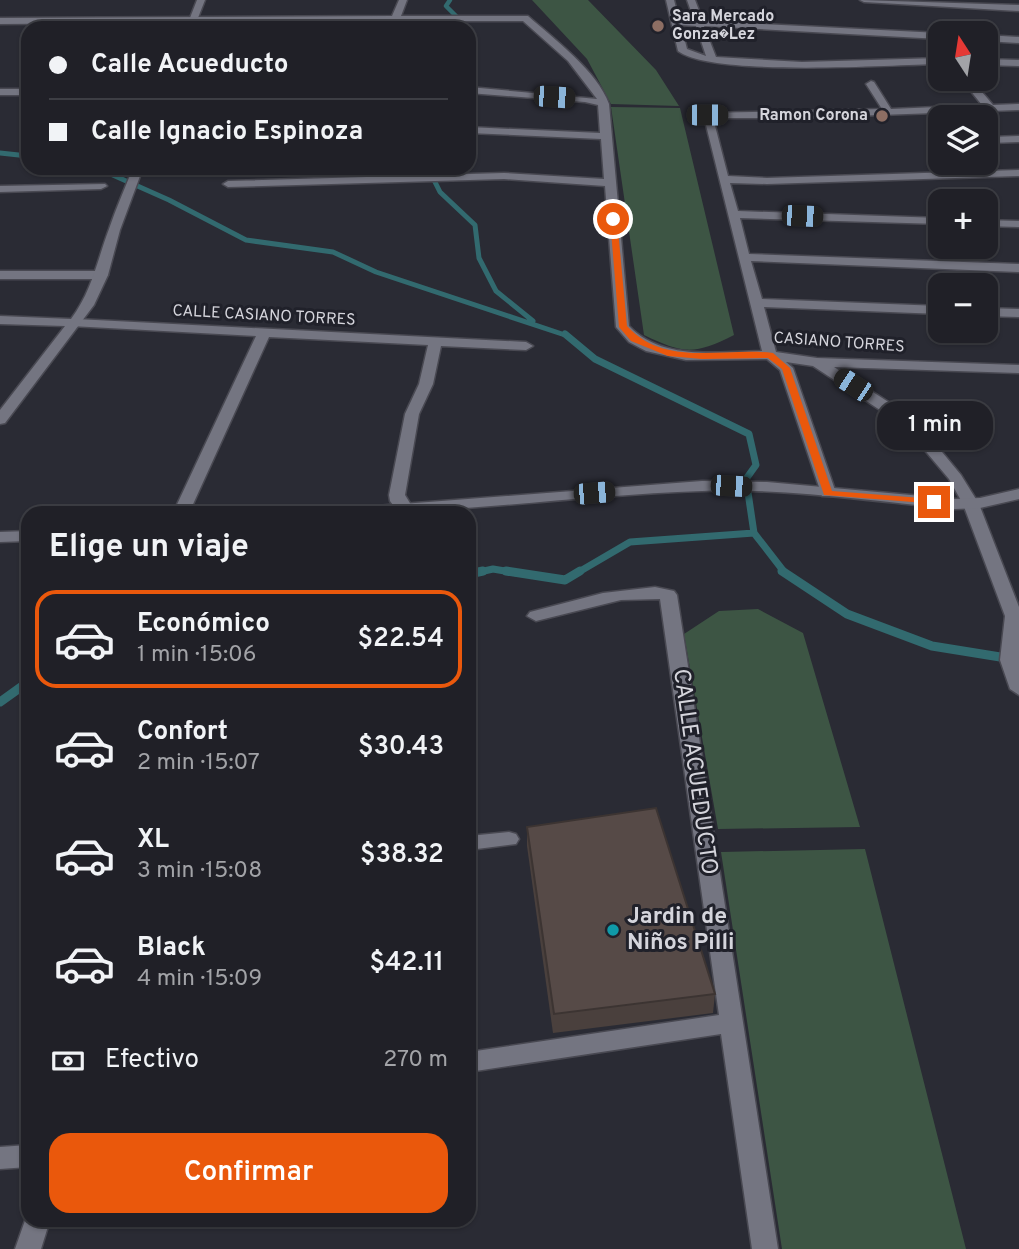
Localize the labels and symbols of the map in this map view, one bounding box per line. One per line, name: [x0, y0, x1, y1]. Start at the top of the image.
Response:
place label: Sara Mercado Gonza�Lez: [672, 7, 774, 45]
marker: Sara Mercado Gonza�Lez: [650, 18, 666, 34]
north arrow: [928, 21, 998, 91]
car: [533, 85, 576, 109]
car: [687, 105, 729, 126]
place label: Ramon Corona: [759, 106, 868, 126]
marker: Ramon Corona: [874, 108, 890, 124]
route start: [597, 203, 629, 235]
car: [781, 205, 824, 227]
street label: CALLE CASIANO TORRES: [172, 301, 356, 331]
street label: CASIANO TORRES: [773, 328, 905, 358]
car: [830, 365, 877, 405]
callout: 1 min: [876, 400, 992, 449]
car: [710, 474, 753, 498]
car: [573, 481, 616, 505]
route end: [918, 486, 950, 518]
street label: CALLE ACUEDUCTO: [665, 667, 723, 877]
place label: Jardin de Niños Pilli: [627, 903, 735, 958]
marker: Jardin de Niños Pilli: [605, 922, 621, 938]

